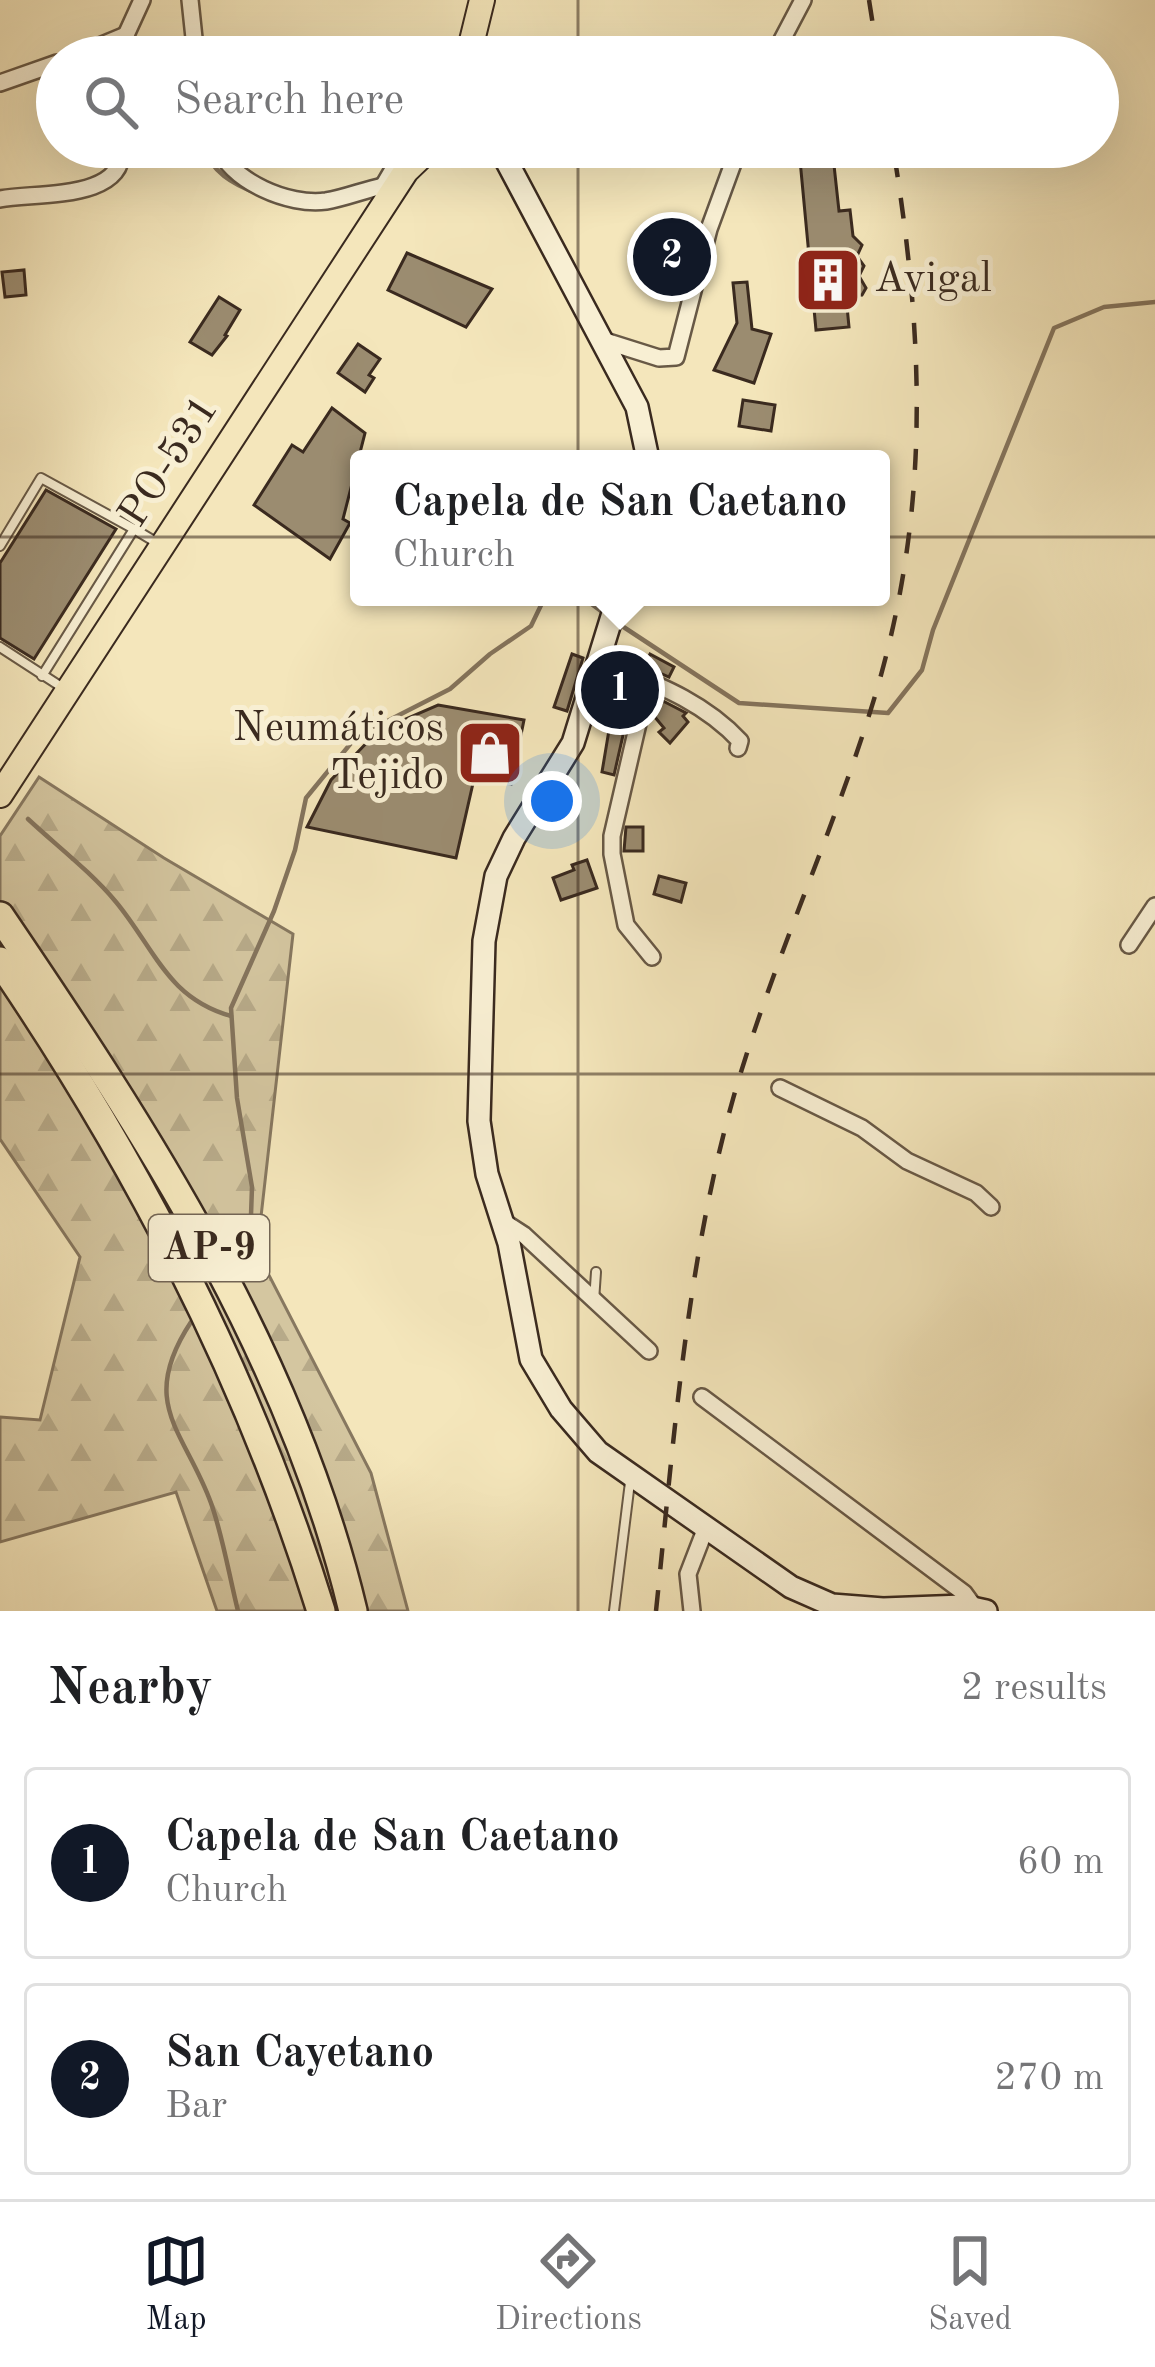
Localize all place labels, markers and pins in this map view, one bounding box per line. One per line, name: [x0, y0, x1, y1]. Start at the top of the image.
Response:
pin: 2: [633, 212, 711, 302]
building icon: Avigal: [793, 245, 863, 315]
place label: Avigal: [874, 259, 992, 301]
pin: 1: [581, 645, 659, 735]
place label: Neumáticos Tejido: [232, 708, 444, 798]
shop icon: Neumáticos Tejido: [455, 718, 525, 788]

